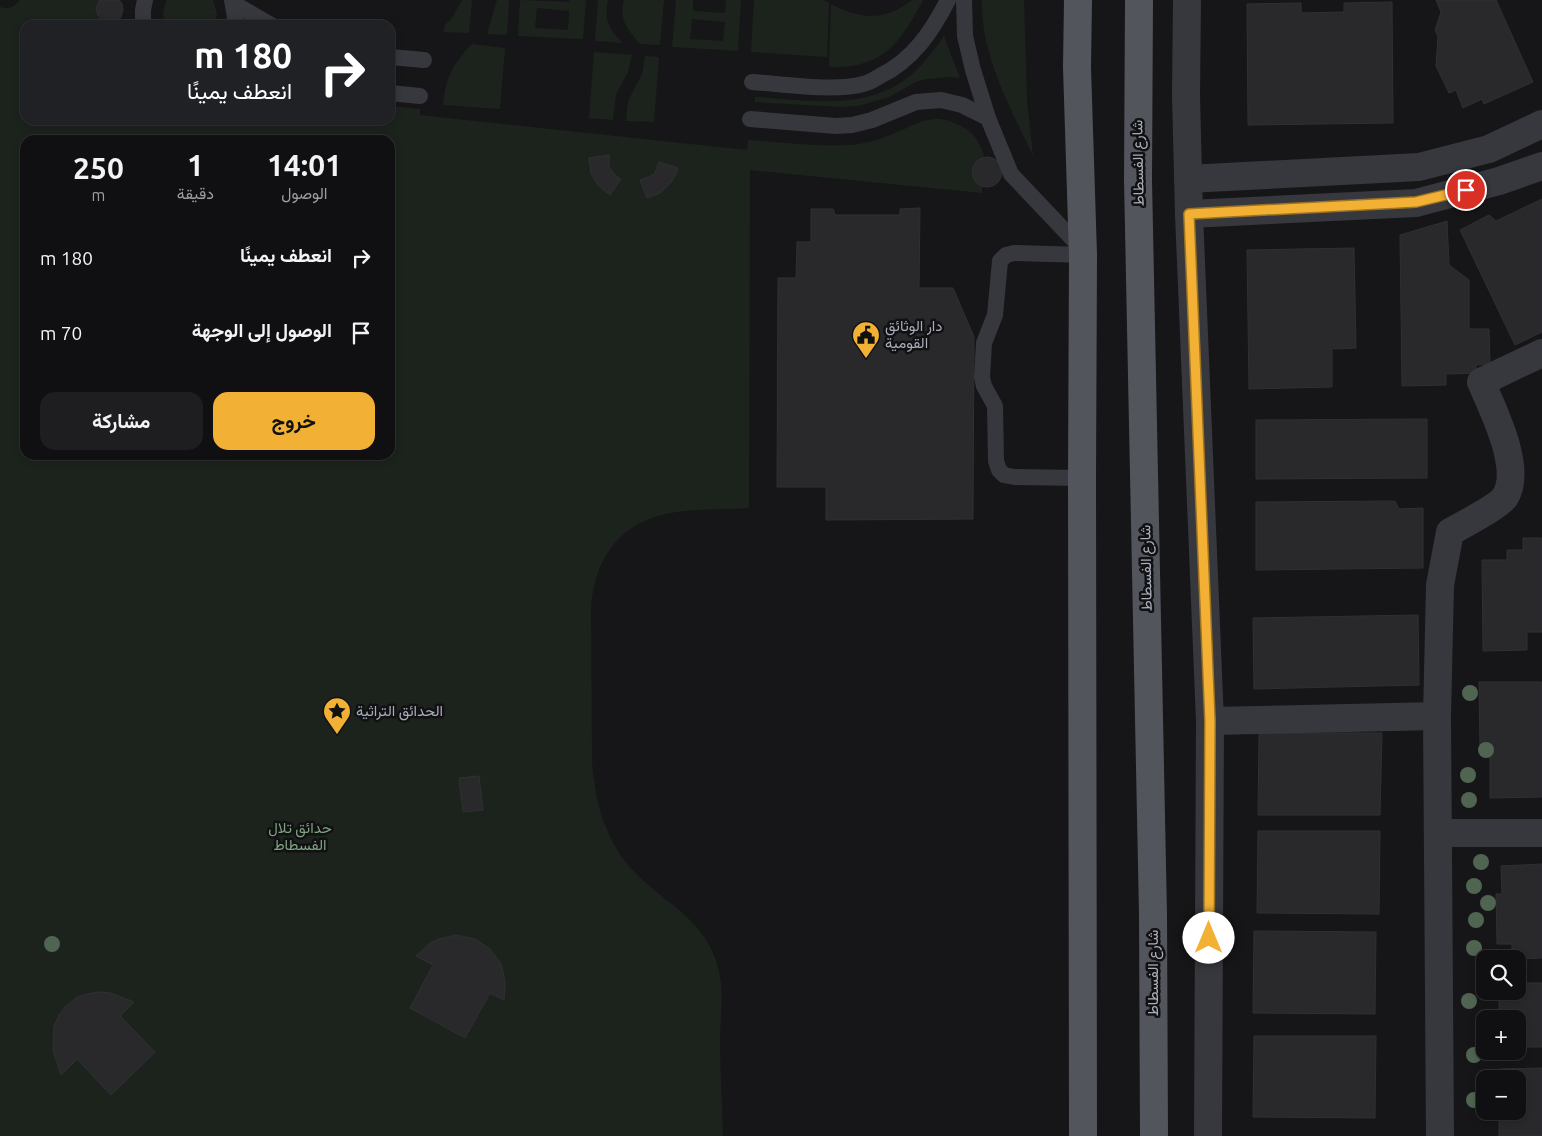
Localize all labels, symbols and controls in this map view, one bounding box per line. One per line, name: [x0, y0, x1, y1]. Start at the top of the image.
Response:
text: 180 m: [194, 35, 292, 75]
icon: right: [310, 40, 375, 105]
text: انعطف يمينًا: [187, 78, 292, 103]
street label: شارع الفسطاط: [1128, 119, 1150, 206]
text: 1: [187, 148, 204, 182]
text: 14:01: [267, 148, 342, 182]
text: 250: [73, 151, 124, 185]
pin: [1445, 169, 1487, 211]
icon: arrive: [1452, 176, 1480, 204]
text: دقيقة: [177, 184, 214, 202]
text: الوصول: [281, 184, 328, 202]
text: m: [92, 186, 105, 204]
text: انعطف يمينًا: [240, 244, 332, 266]
icon: right: [347, 244, 375, 272]
text: 180 m: [40, 247, 93, 269]
place label: دار الوثائق القومية: [885, 317, 943, 352]
text: الوصول إلى الوجهة: [192, 319, 332, 341]
icon: arrive: [347, 319, 375, 347]
public building icon: دار الوثائق القومية: [851, 320, 881, 359]
text: 70 m: [40, 322, 82, 344]
button: مشاركة: [40, 392, 203, 450]
button: خروج: [213, 392, 375, 450]
street label: شارع الفسطاط: [1136, 524, 1158, 611]
place icon: الحدائق التراثية: [322, 696, 352, 735]
place label: الحدائق التراثية: [356, 702, 443, 721]
park label: حدائق تلال الفسطاط: [268, 819, 332, 853]
position arrow: [1182, 911, 1234, 963]
street label: شارع الفسطاط: [1144, 929, 1164, 1016]
map controls: [1476, 950, 1526, 1120]
button: search: [1476, 950, 1526, 1000]
button: +: [1476, 1010, 1526, 1060]
button: −: [1476, 1070, 1526, 1120]

